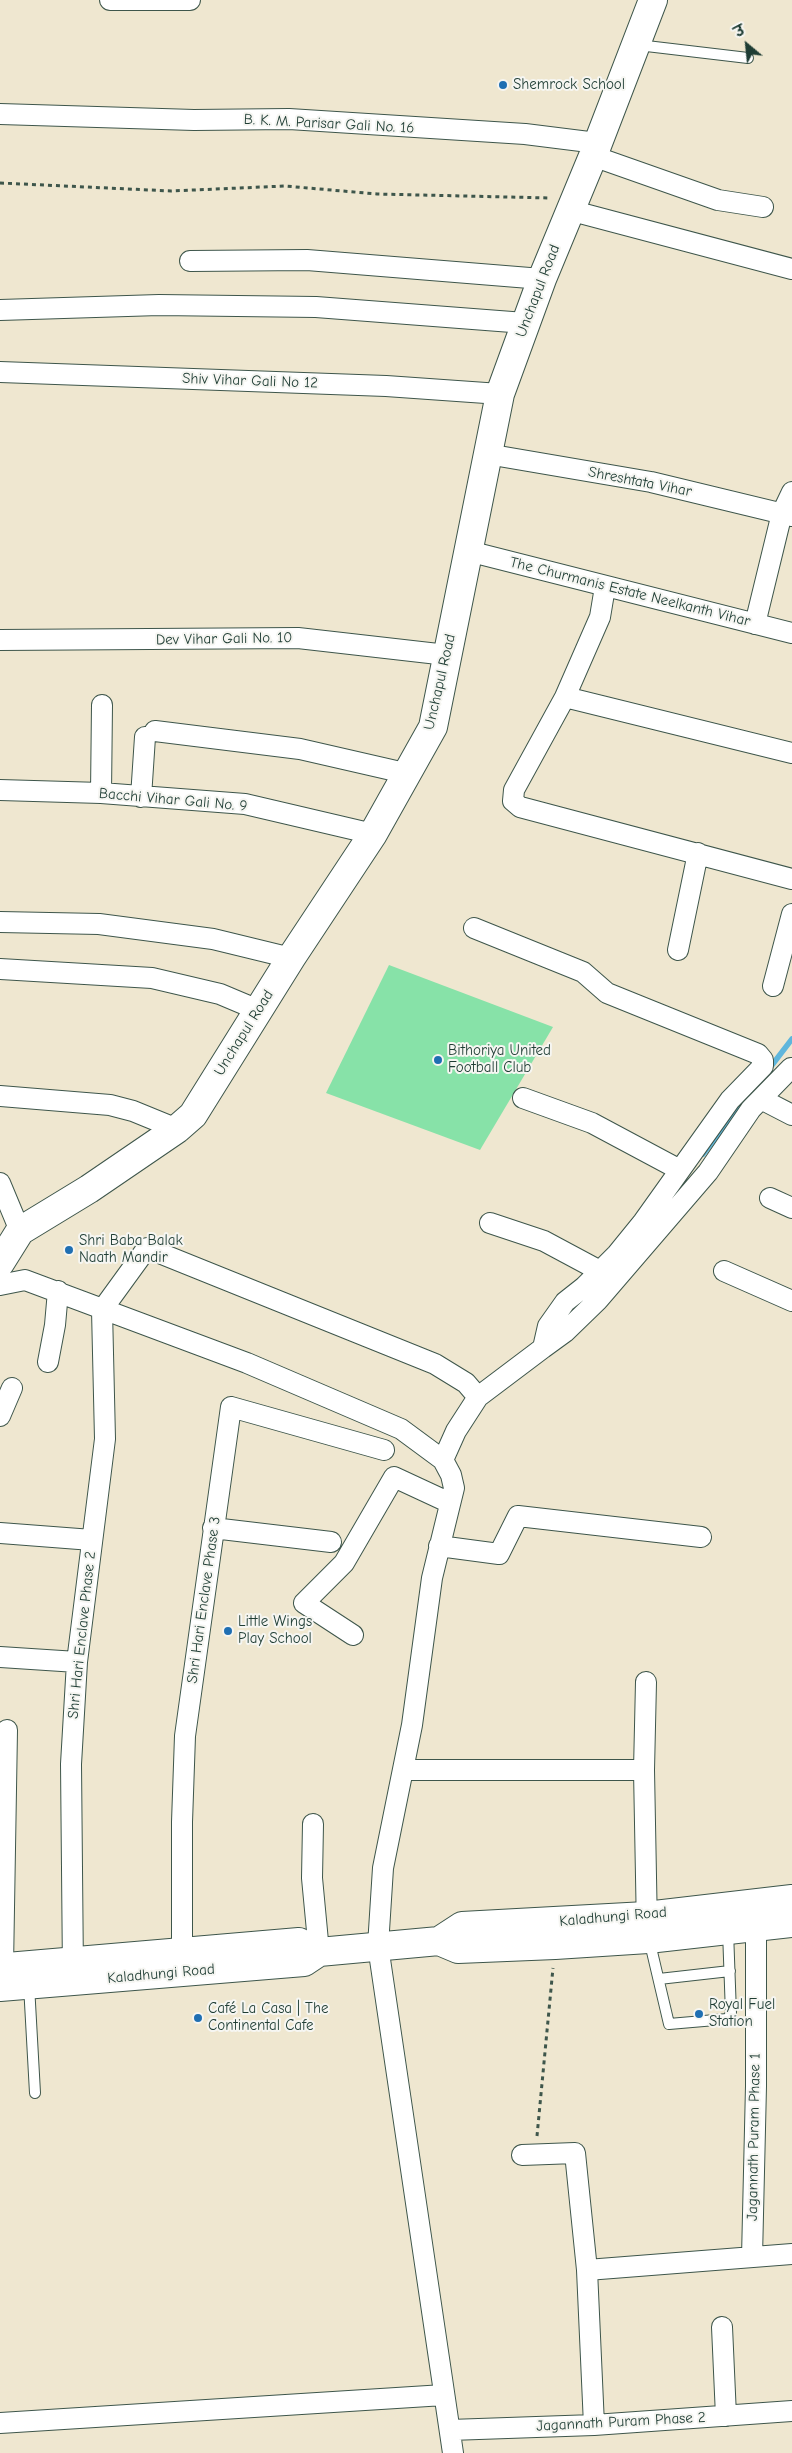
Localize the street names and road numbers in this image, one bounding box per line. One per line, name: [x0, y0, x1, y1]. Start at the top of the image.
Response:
street label: B. K. M. Parisar Gali No. 16: [243, 111, 415, 137]
street label: Unchapul Road: [512, 242, 564, 340]
street label: Shiv Vihar Gali No 12: [182, 370, 318, 392]
street label: Shreshtata Vihar: [587, 463, 693, 501]
street label: The Churmanis Estate Neelkanth Vihar: [508, 553, 752, 631]
street label: Dev Vihar Gali No. 10: [156, 629, 292, 649]
street label: Unchapul Road: [420, 632, 460, 732]
street label: Bacchi Vihar Gali No. 9: [98, 785, 248, 815]
street label: Unchapul Road: [210, 987, 278, 1079]
street label: Shri Hari Enclave Phase 3: [183, 1515, 225, 1685]
street label: Shri Hari Enclave Phase 2: [64, 1550, 100, 1720]
street label: Kaladhungi Road: [558, 1903, 668, 1931]
street label: Kaladhungi Road: [106, 1960, 216, 1988]
street label: Jagannath Puram Phase 1: [744, 2053, 764, 2221]
street label: Jagannath Puram Phase 2: [536, 2409, 706, 2435]

